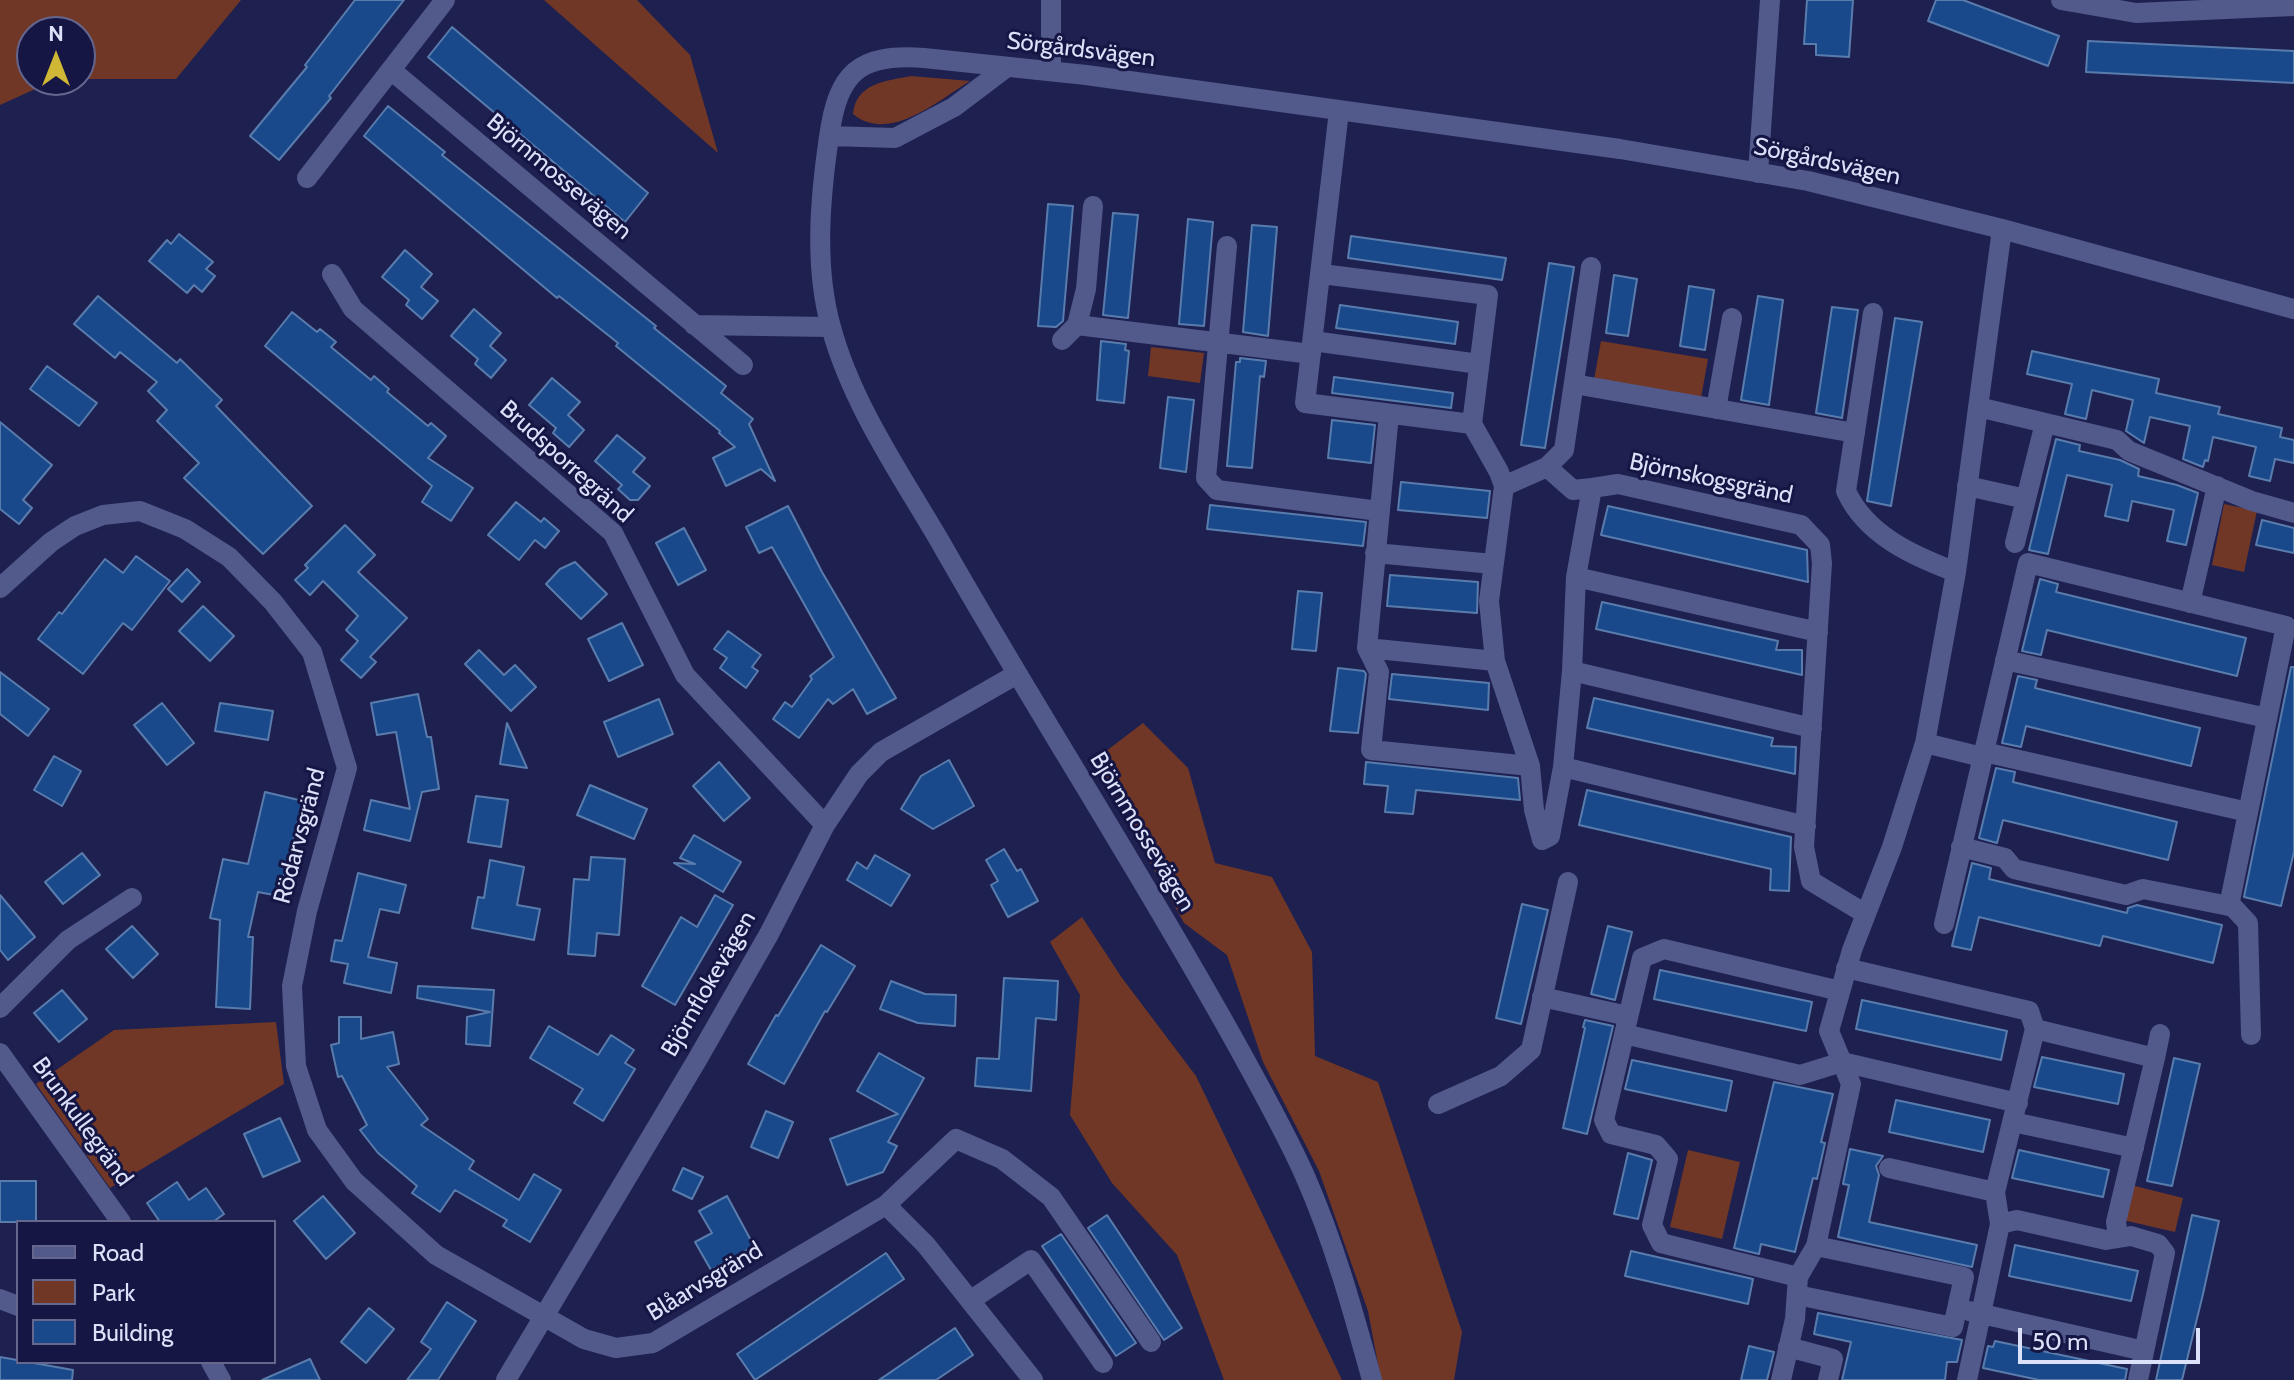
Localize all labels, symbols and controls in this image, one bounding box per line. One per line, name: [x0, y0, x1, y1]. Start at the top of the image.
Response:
north arrow: [16, 16, 96, 96]
text: N: [48, 20, 64, 47]
street label: Sörgårdsvägen: [1005, 27, 1157, 73]
street label: Björnmossevägen: [481, 108, 637, 246]
street label: Sörgårdsvägen: [1751, 132, 1903, 192]
street label: Brudsporregränd: [494, 395, 638, 529]
street label: Björnskogsgränd: [1627, 448, 1795, 510]
street label: Björnmossevägen: [1083, 747, 1201, 917]
street label: Rödarvsgränd: [268, 765, 332, 907]
street label: Björnflokevägen: [656, 906, 762, 1062]
street label: Brunkullegränd: [26, 1052, 138, 1192]
legend: [16, 1220, 276, 1364]
street label: Blåarvsgränd: [642, 1236, 768, 1328]
text: Road: [92, 1238, 144, 1267]
text: Park: [92, 1278, 135, 1307]
scale bar: [2022, 1312, 2204, 1362]
text: Building: [92, 1318, 173, 1347]
text: 50 m: [2032, 1327, 2088, 1356]

